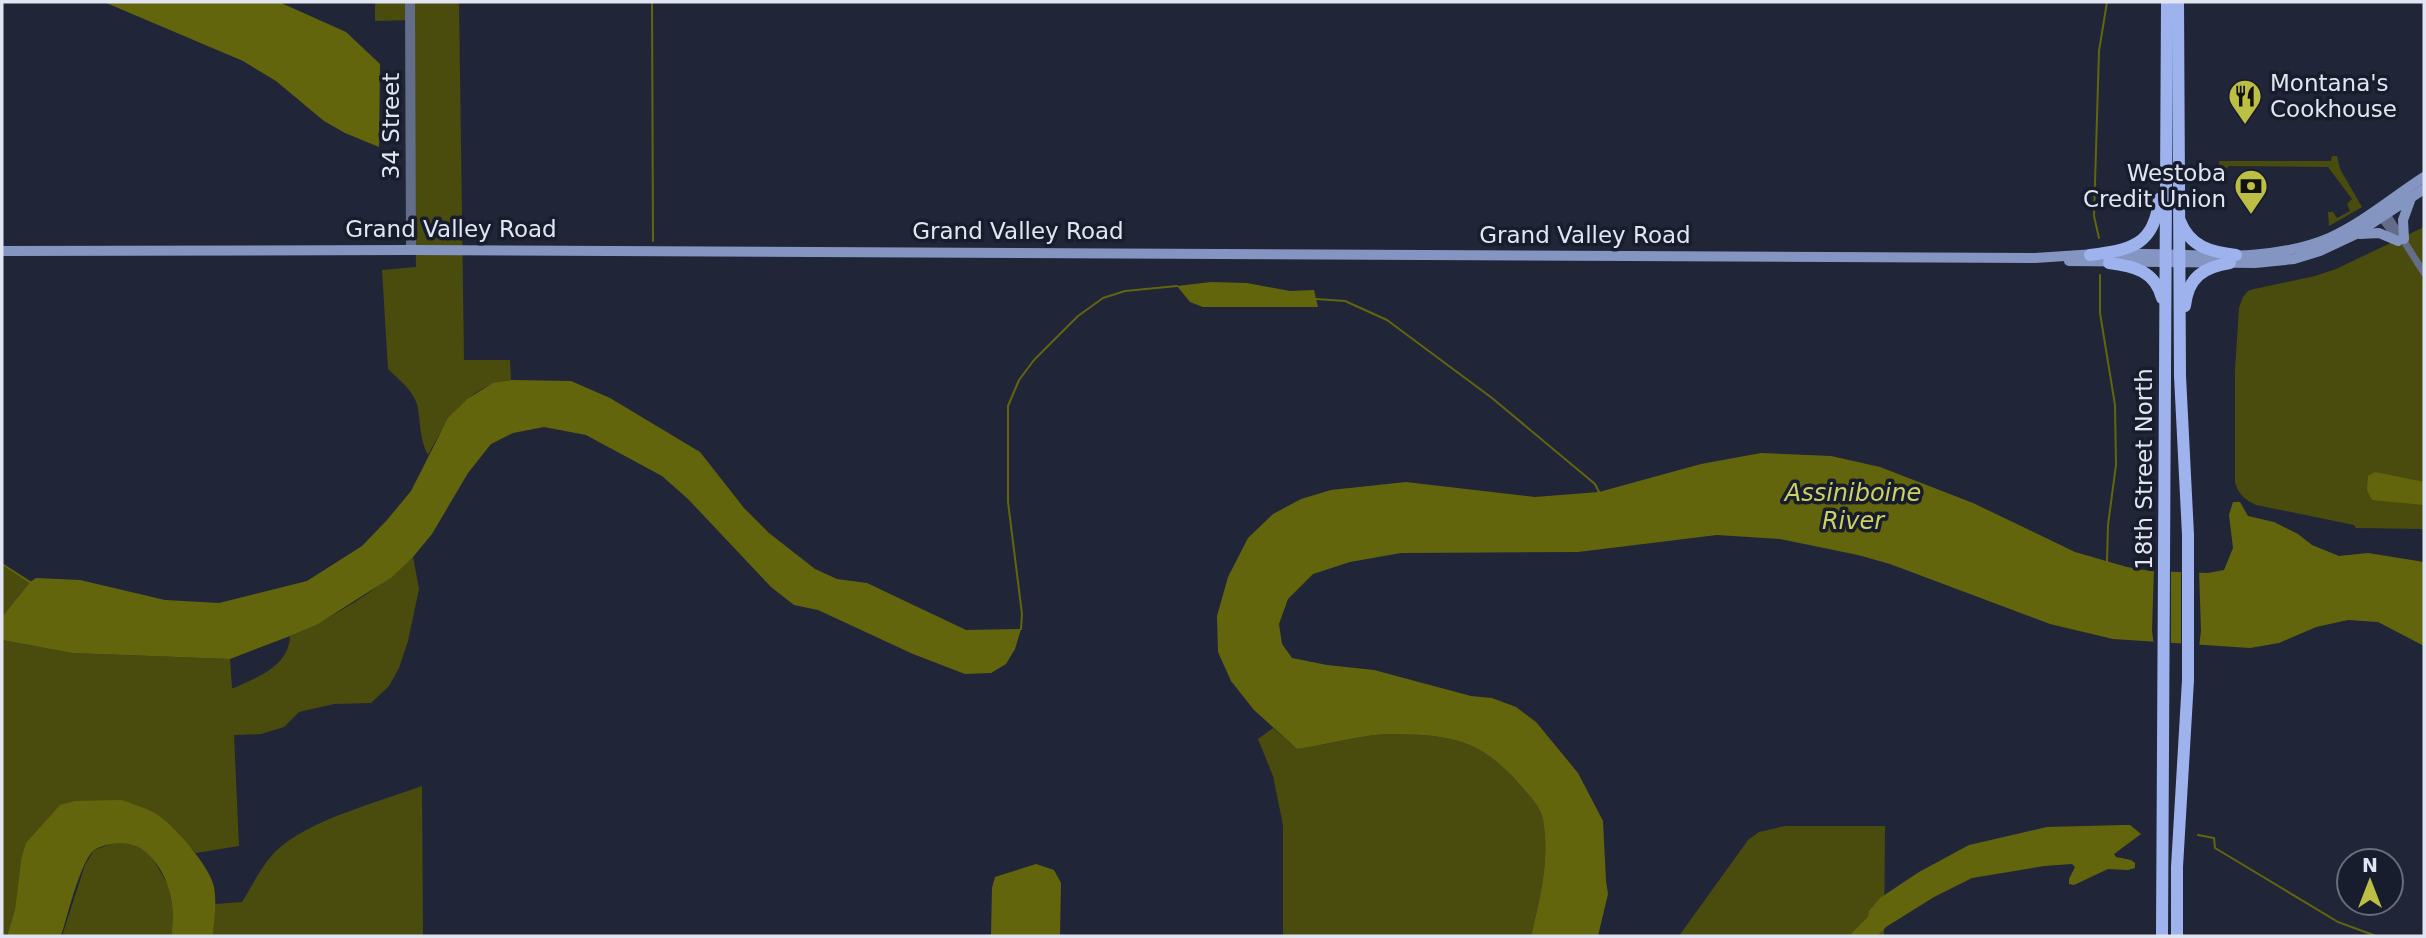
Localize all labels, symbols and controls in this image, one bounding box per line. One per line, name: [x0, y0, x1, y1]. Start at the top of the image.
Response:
place label: Montana's Cookhouse: [2270, 70, 2397, 122]
street label: 34 Street: [378, 73, 404, 179]
restaurant icon: Montana's Cookhouse: [2226, 77, 2264, 126]
place label: Westoba Credit Union: [2083, 160, 2226, 212]
bank icon: Westoba Credit Union: [2232, 167, 2270, 216]
street label: Grand Valley Road: [345, 216, 557, 242]
street label: Grand Valley Road: [912, 218, 1124, 244]
street label: Grand Valley Road: [1479, 222, 1691, 248]
street label: 18th Street North: [2131, 368, 2157, 570]
water label: Assiniboine River: [1783, 479, 1921, 535]
north arrow: [2335, 847, 2405, 917]
text: N: [2362, 854, 2378, 876]

